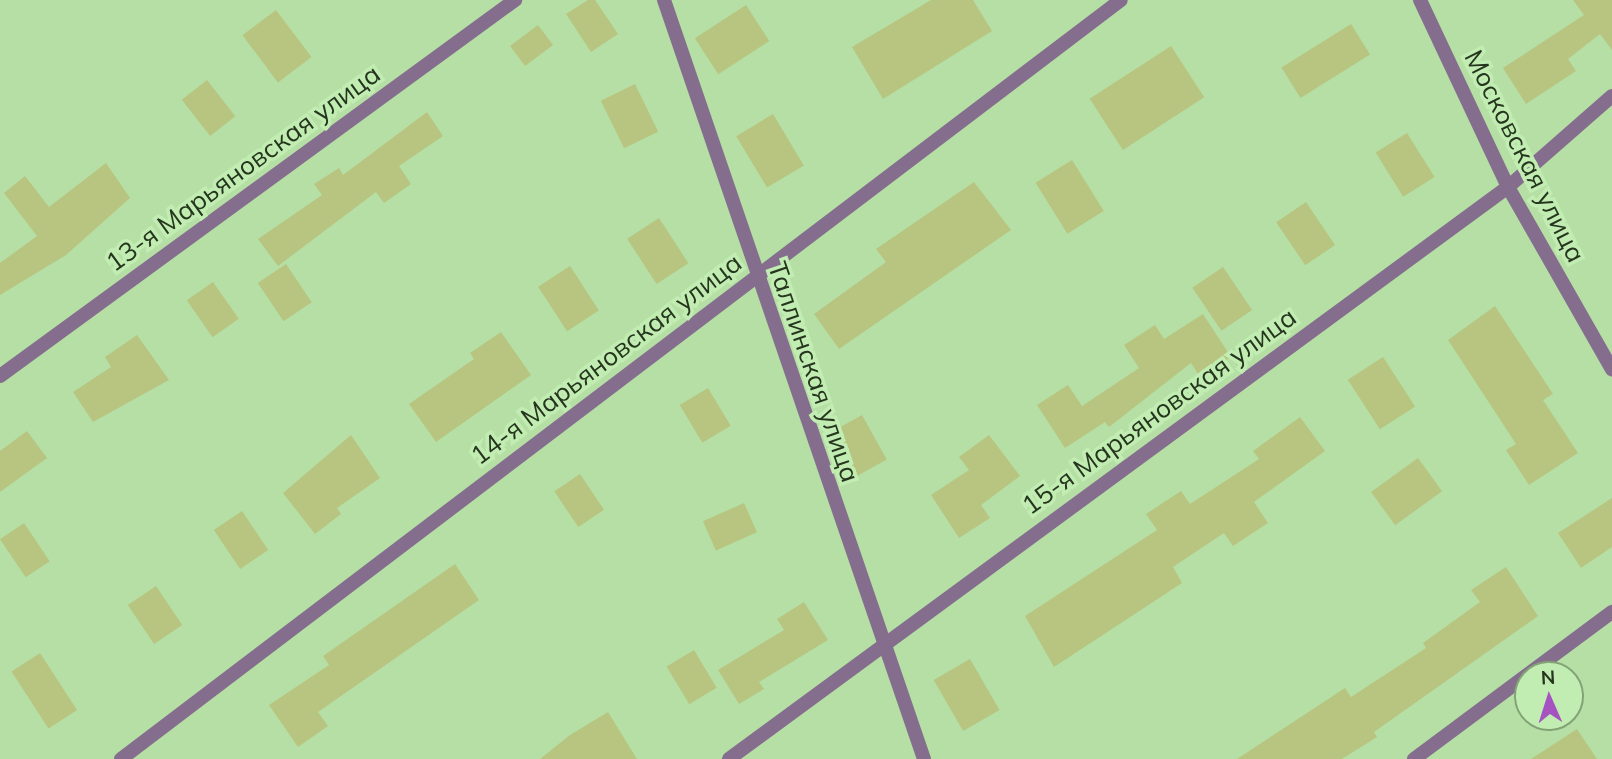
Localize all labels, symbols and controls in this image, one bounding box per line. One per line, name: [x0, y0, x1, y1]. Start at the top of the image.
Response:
street label: Московская улица: [1458, 45, 1592, 267]
street label: 13-я Марьяновская улица: [100, 58, 386, 278]
street label: 14-я Марьяновская улица: [464, 247, 748, 471]
street label: Таллинская улица: [762, 258, 866, 486]
street label: 15-я Марьяновская улица: [1016, 301, 1302, 521]
north arrow: [1514, 661, 1584, 731]
text: N: [1540, 665, 1556, 689]

